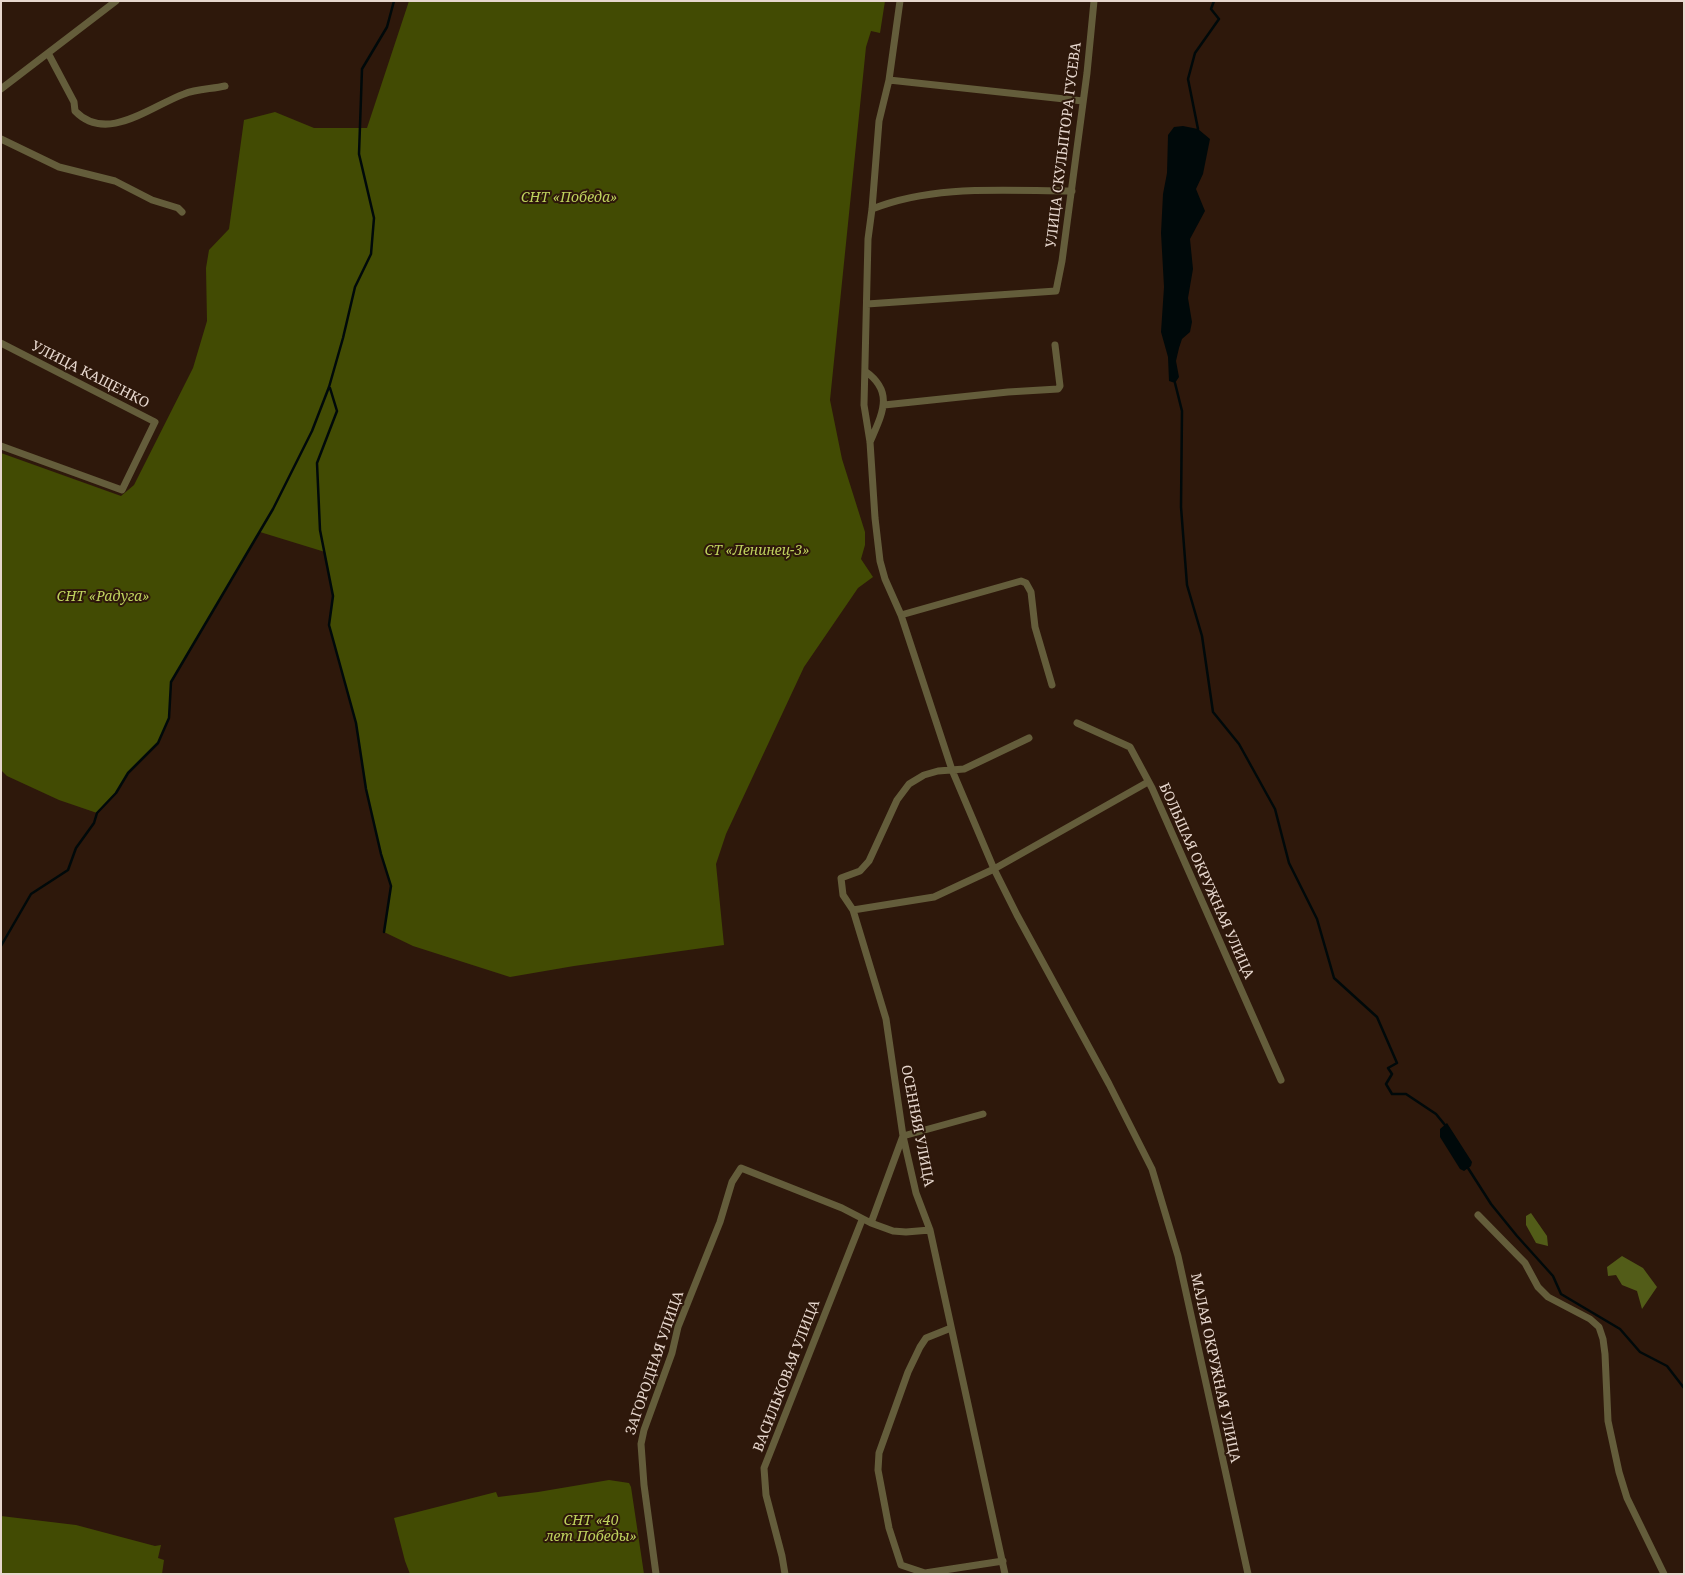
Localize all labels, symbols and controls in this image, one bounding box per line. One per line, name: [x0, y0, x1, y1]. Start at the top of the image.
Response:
street label: УЛИЦА СКУЛЬПТОРА ГУСЕВА: [1043, 41, 1085, 249]
park label: СНТ «Победа»: [521, 190, 617, 206]
street label: УЛИЦА КАЩЕНКО: [28, 338, 152, 412]
park label: СТ «Ленинец-3»: [705, 543, 809, 559]
park label: СНТ «Радуга»: [57, 589, 149, 605]
street label: БОЛЬШАЯ ОКРУЖНАЯ УЛИЦА: [1155, 780, 1257, 982]
street label: ОСЕННЯЯ УЛИЦА: [897, 1064, 937, 1188]
street label: МАЛАЯ ОКРУЖНАЯ УЛИЦА: [1187, 1272, 1243, 1464]
street label: ЗАГОРОДНАЯ УЛИЦА: [622, 1289, 688, 1437]
street label: ВАСИЛЬКОВАЯ УЛИЦА: [750, 1298, 824, 1454]
park label: СНТ «40 лет Победы»: [545, 1513, 637, 1545]

